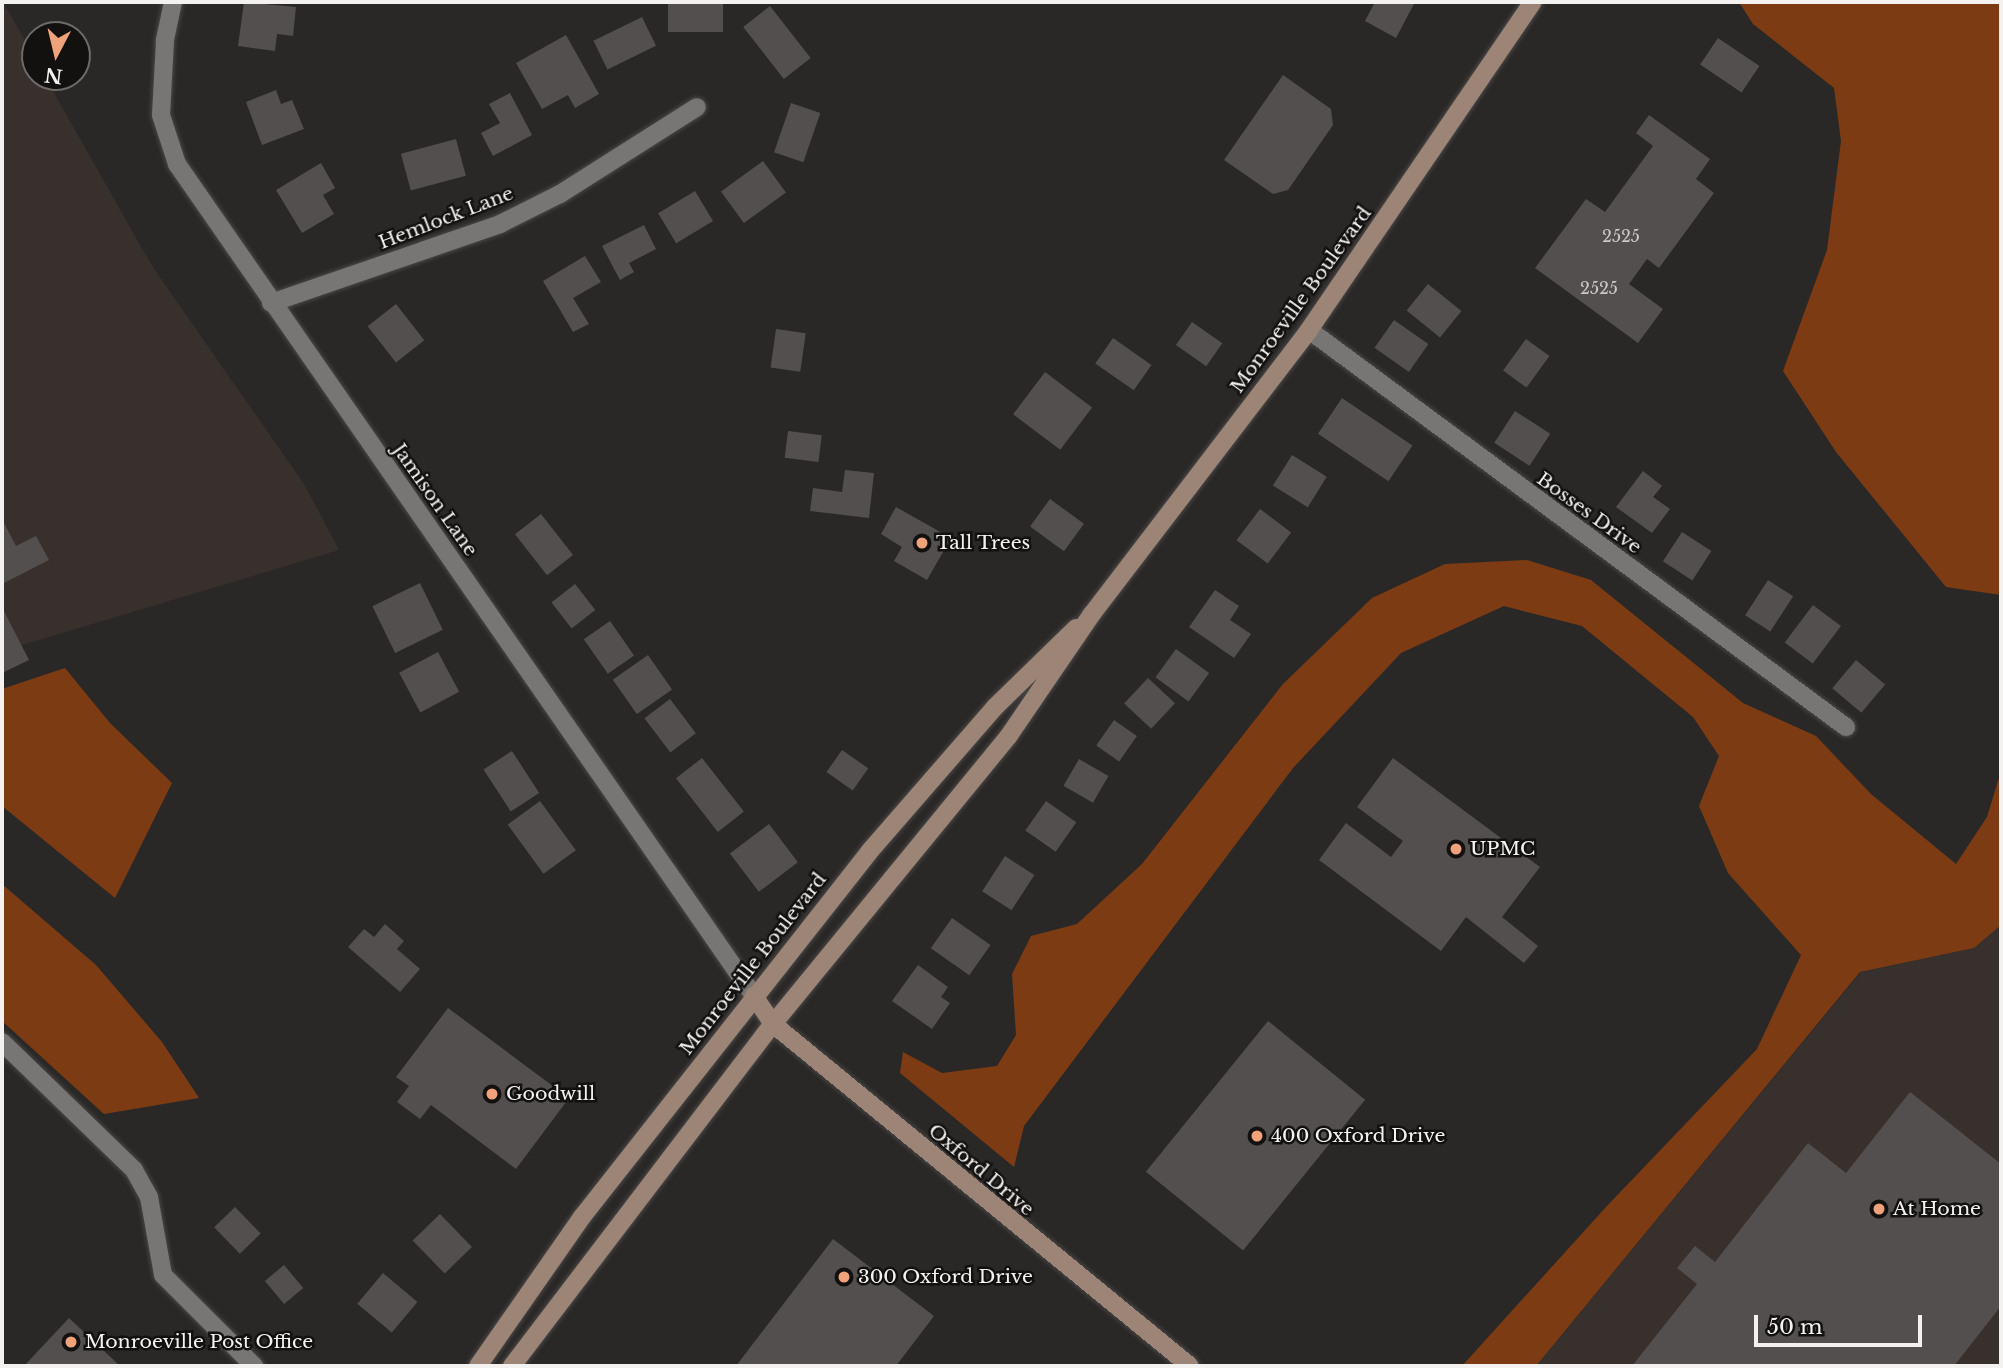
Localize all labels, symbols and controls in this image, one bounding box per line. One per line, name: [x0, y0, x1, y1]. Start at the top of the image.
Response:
north arrow: [21, 21, 91, 91]
text: N: [43, 63, 64, 88]
street label: Hemlock Lane: [375, 182, 517, 254]
street label: Monroeville Boulevard: [1226, 202, 1376, 398]
house number: 2525: [1602, 226, 1640, 246]
house number: 2525: [1580, 278, 1618, 298]
street label: Jamison Lane: [388, 439, 482, 561]
street label: Bosses Drive: [1532, 467, 1646, 559]
place label: Tall Trees: [936, 532, 1031, 554]
marker: Tall Trees: [914, 535, 930, 551]
place label: UPMC: [1470, 838, 1535, 860]
marker: UPMC: [1448, 841, 1464, 857]
street label: Monroeville Boulevard: [675, 869, 831, 1059]
place label: Goodwill: [506, 1083, 595, 1105]
marker: Goodwill: [484, 1086, 500, 1102]
street label: Oxford Drive: [924, 1119, 1038, 1221]
place label: 400 Oxford Drive: [1271, 1125, 1445, 1147]
marker: 400 Oxford Drive: [1249, 1128, 1265, 1144]
place label: At Home: [1893, 1198, 1981, 1220]
marker: At Home: [1871, 1201, 1887, 1217]
place label: 300 Oxford Drive: [858, 1266, 1033, 1288]
marker: 300 Oxford Drive: [836, 1269, 852, 1285]
scale bar: [1758, 1302, 1926, 1346]
text: 50 m: [1767, 1314, 1822, 1340]
place label: Monroeville Post Office: [85, 1331, 313, 1353]
marker: Monroeville Post Office: [63, 1334, 79, 1350]

